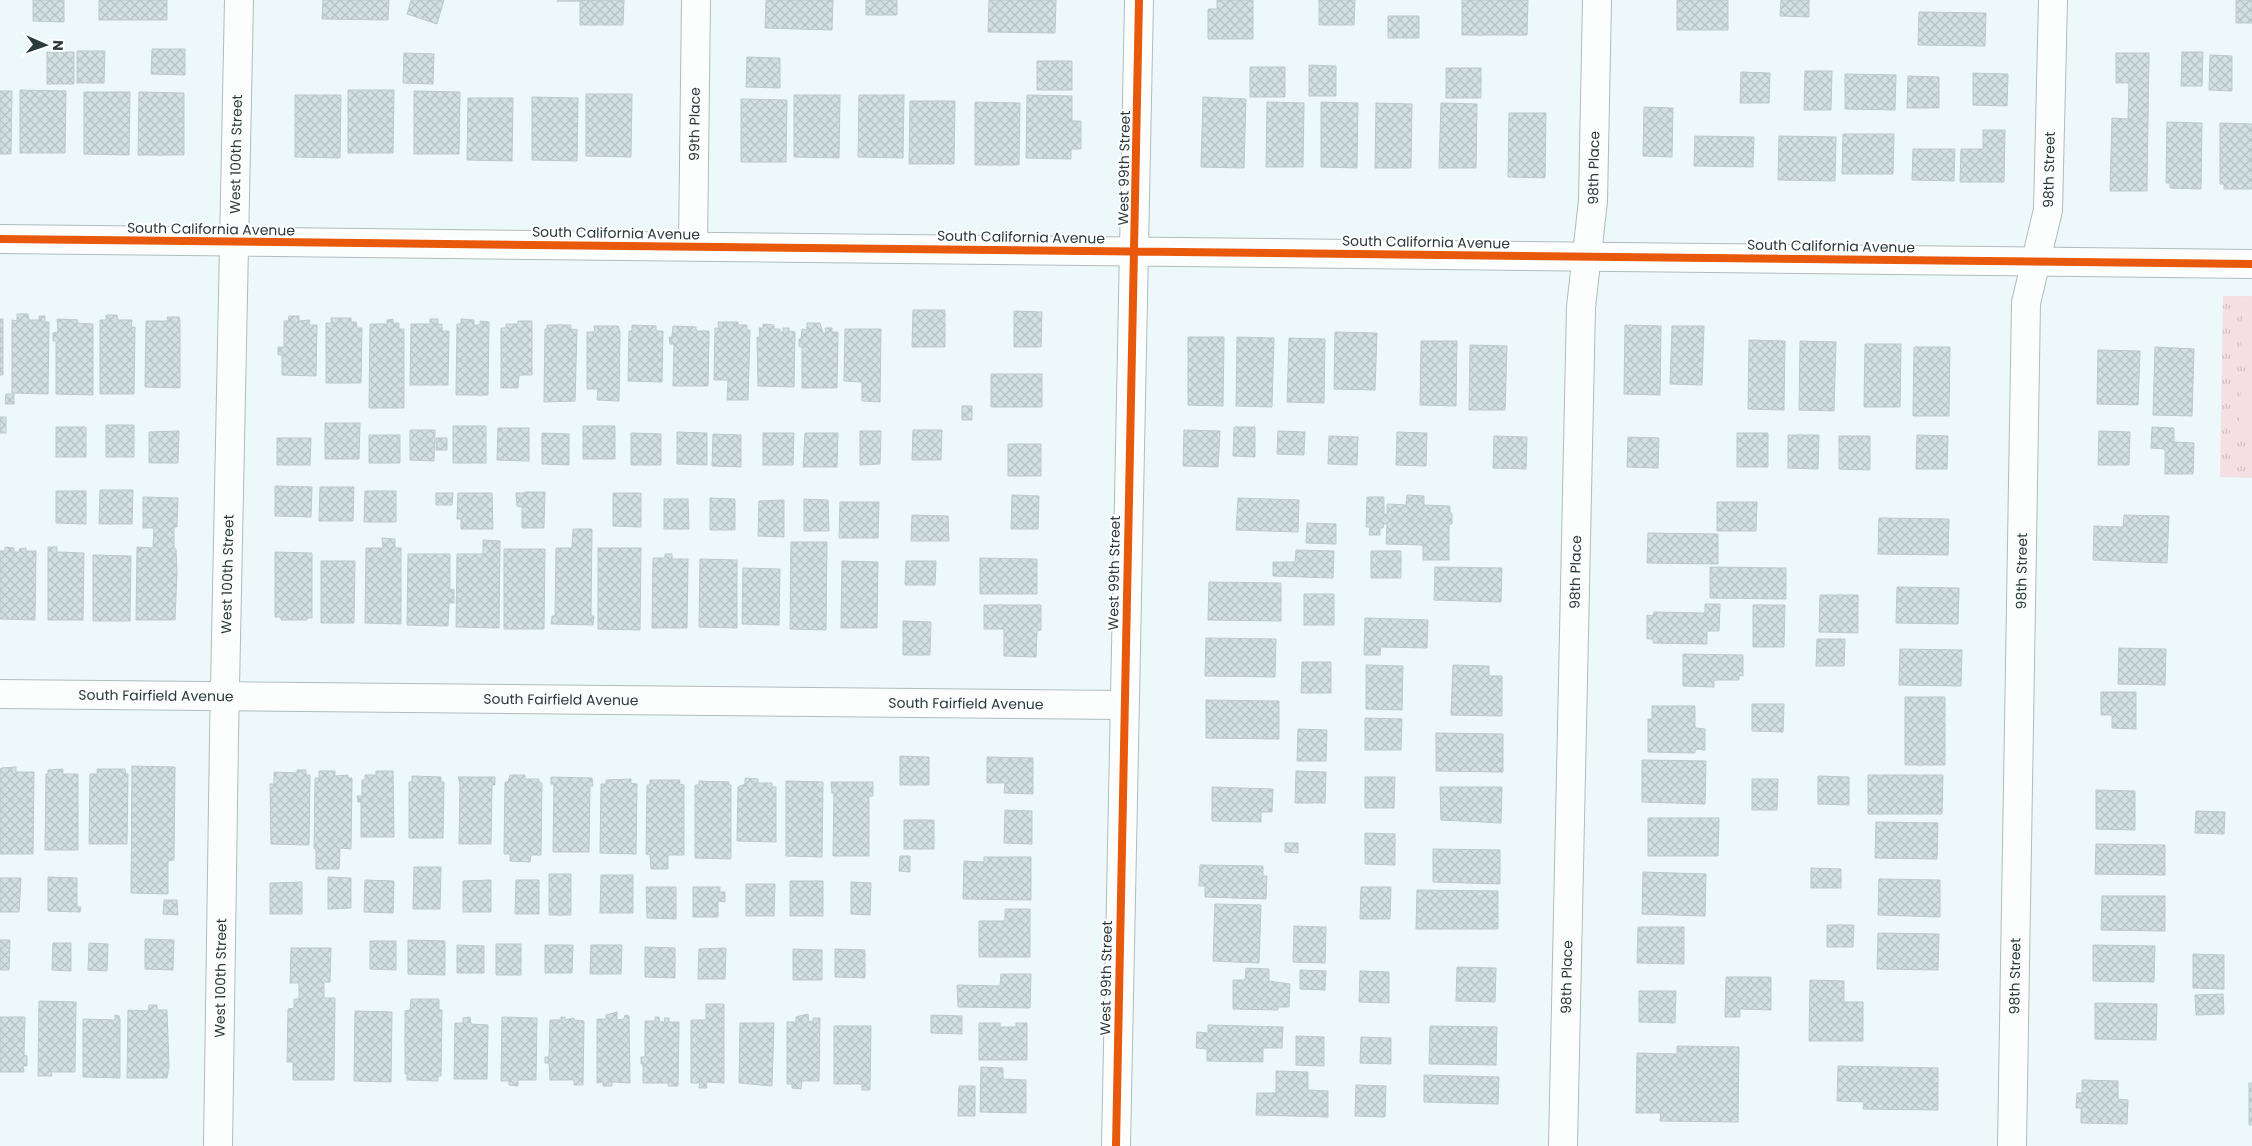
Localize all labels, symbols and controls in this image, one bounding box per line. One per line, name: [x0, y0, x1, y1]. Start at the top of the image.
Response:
north arrow: [20, 20, 70, 70]
text: N: [48, 40, 68, 51]
street label: 99th Place: [684, 87, 705, 161]
street label: West 100th Street: [225, 94, 247, 214]
street label: West 99th Street: [1113, 110, 1135, 226]
street label: 98th Place: [1583, 131, 1604, 205]
street label: 98th Street: [2038, 131, 2060, 208]
street label: South California Avenue: [127, 218, 296, 240]
street label: South California Avenue: [532, 222, 701, 244]
street label: South California Avenue: [937, 226, 1106, 248]
street label: South California Avenue: [1342, 231, 1511, 253]
street label: South California Avenue: [1747, 235, 1916, 257]
street label: West 100th Street: [216, 514, 239, 634]
street label: West 99th Street: [1103, 515, 1125, 631]
street label: 98th Street: [2011, 533, 2032, 610]
street label: 98th Place: [1565, 535, 1586, 609]
street label: South Fairfield Avenue: [78, 685, 234, 706]
street label: South Fairfield Avenue: [483, 689, 639, 710]
street label: South Fairfield Avenue: [888, 693, 1044, 714]
street label: West 100th Street: [210, 918, 231, 1038]
street label: West 99th Street: [1095, 920, 1117, 1036]
street label: 98th Street: [2004, 938, 2025, 1014]
street label: 98th Place: [1556, 940, 1577, 1014]

